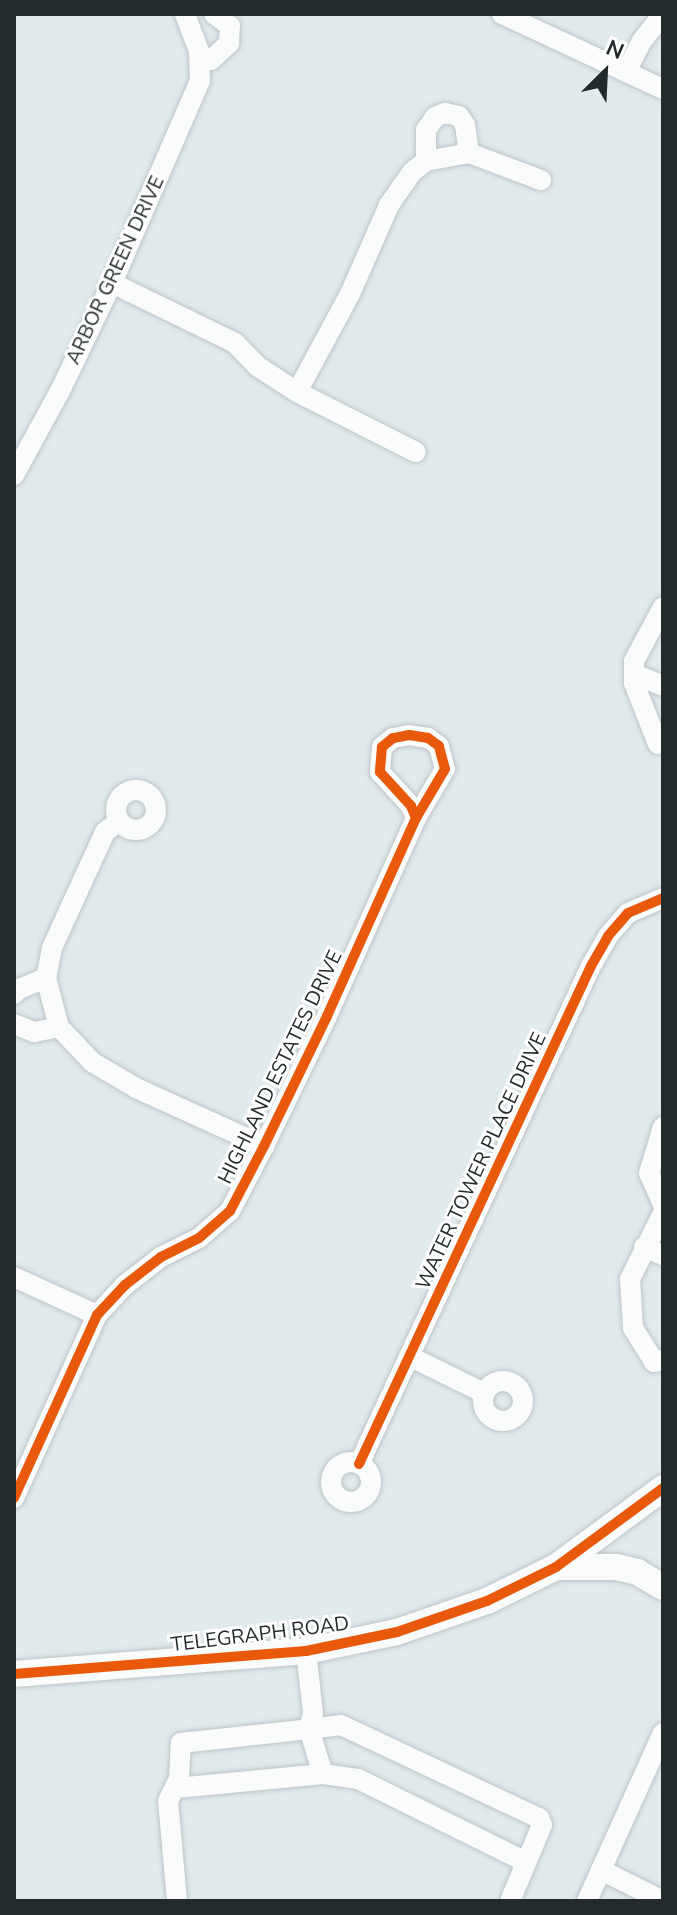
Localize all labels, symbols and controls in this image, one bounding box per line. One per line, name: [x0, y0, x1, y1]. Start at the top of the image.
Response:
north arrow: [565, 32, 645, 112]
text: N: [601, 33, 628, 67]
street label: ARBOR GREEN DRIVE: [61, 172, 169, 368]
street label: HIGHLAND ESTATES DRIVE: [213, 946, 347, 1188]
street label: WATER TOWER PLACE DRIVE: [411, 1029, 551, 1293]
street label: TELEGRAPH ROAD: [170, 1611, 350, 1657]

